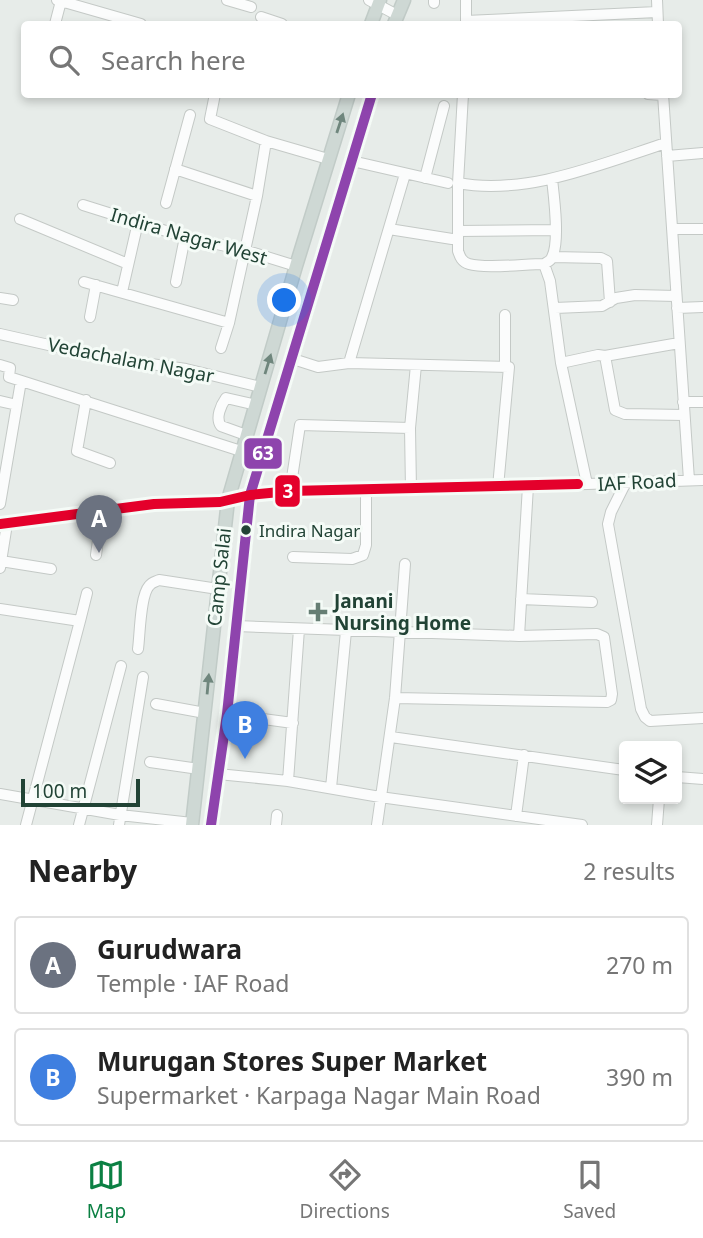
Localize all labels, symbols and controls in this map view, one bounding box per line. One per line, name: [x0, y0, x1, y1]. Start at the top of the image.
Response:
search box: [21, 21, 682, 98]
icon: search: [45, 41, 83, 79]
text: Search here: [101, 42, 246, 78]
one-way arrow: [335, 112, 346, 133]
street label: Indira Nagar West: [108, 201, 271, 271]
your location: [267, 283, 301, 317]
street label: Vedachalam Nagar: [45, 331, 217, 389]
one-way arrow: [264, 354, 274, 375]
line badge: 63: [243, 437, 283, 470]
text: 63: [252, 440, 274, 466]
street label: IAF Road: [597, 467, 677, 497]
line badge: 3: [274, 474, 301, 508]
text: 3: [283, 478, 294, 504]
pin: A: [76, 495, 122, 553]
place label: Indira Nagar: [259, 519, 360, 542]
marker: Indira Nagar: [239, 523, 253, 537]
street label: Camp Salai: [201, 527, 237, 627]
place label: Janani Nursing Home: [332, 588, 471, 636]
marker: Janani Nursing Home: [308, 602, 328, 622]
one-way arrow: [203, 673, 214, 695]
pin: B: [222, 701, 268, 759]
map controls: [619, 741, 682, 804]
button: layers: [619, 741, 682, 804]
scale bar: [21, 776, 140, 808]
text: 100 m: [32, 778, 87, 804]
text: Nearby: [28, 850, 137, 891]
text: 2 results: [583, 855, 675, 887]
text: Gurudwara: [97, 931, 242, 967]
text: A: [45, 949, 61, 981]
text: 270 m: [606, 949, 673, 981]
text: Temple · IAF Road: [97, 967, 290, 999]
text: Murugan Stores Super Market: [97, 1043, 487, 1079]
text: B: [45, 1061, 61, 1093]
text: 390 m: [606, 1061, 673, 1093]
text: Supermarket · Karpaga Nagar Main Road: [97, 1079, 541, 1111]
tab: Map: [87, 1156, 126, 1224]
tab: Directions: [300, 1156, 390, 1224]
tab: Saved: [563, 1156, 616, 1224]

